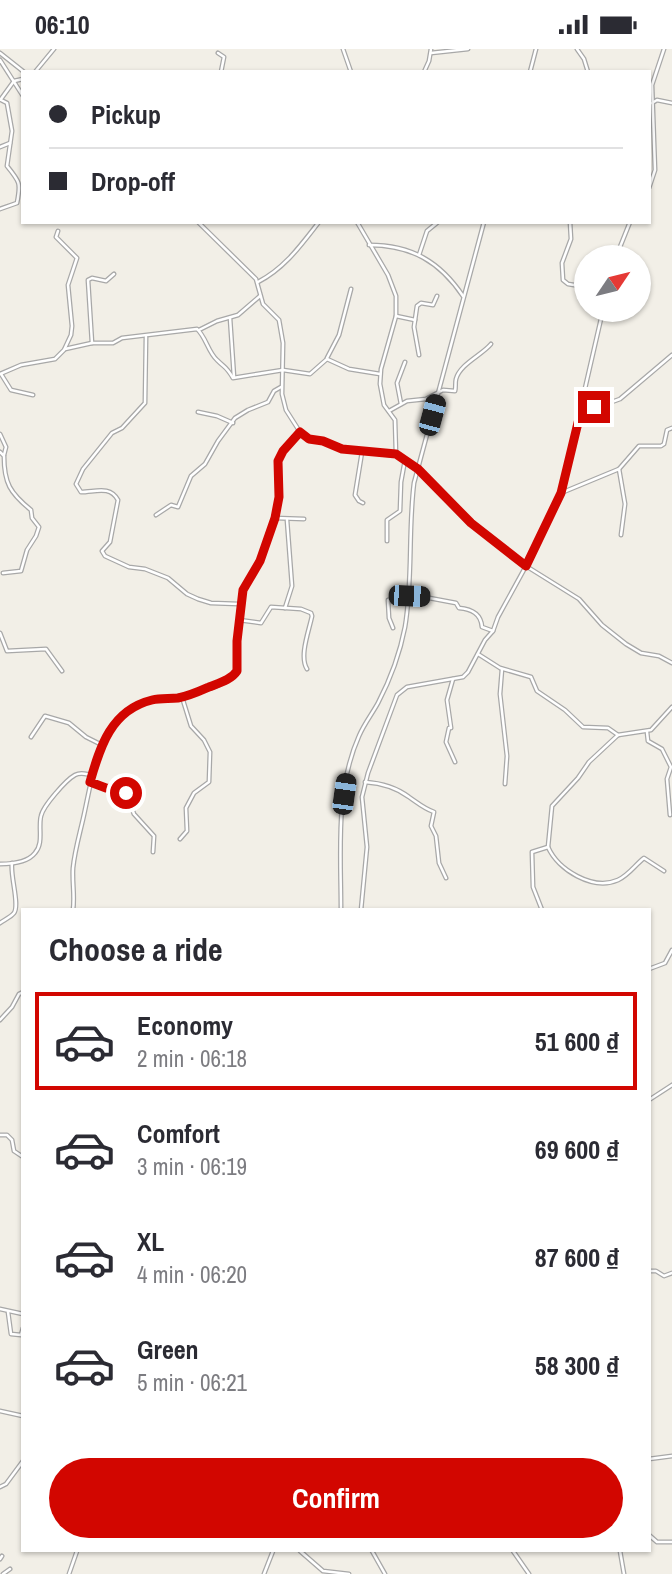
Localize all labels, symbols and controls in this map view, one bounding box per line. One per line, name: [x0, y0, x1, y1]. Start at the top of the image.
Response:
text: 06:10: [35, 7, 90, 42]
text: Pickup: [91, 97, 161, 132]
text: Drop-off: [91, 164, 175, 199]
north arrow: [574, 245, 651, 322]
map controls: [574, 245, 651, 322]
route end: [578, 391, 610, 423]
car: [417, 392, 448, 438]
car: [388, 585, 431, 607]
car: [331, 772, 358, 816]
route start: [110, 777, 142, 809]
text: Choose a ride: [49, 928, 223, 971]
text: Economy: [137, 1008, 233, 1043]
icon: car: [53, 1010, 116, 1073]
text: 51 600 ₫: [535, 1024, 619, 1059]
text: 2 min · 06:18: [137, 1043, 247, 1074]
text: Comfort: [137, 1116, 220, 1151]
icon: car: [53, 1118, 116, 1181]
text: 69 600 ₫: [535, 1132, 619, 1167]
text: 3 min · 06:19: [137, 1151, 247, 1182]
text: XL: [137, 1224, 164, 1259]
icon: car: [53, 1226, 116, 1289]
text: 87 600 ₫: [535, 1240, 619, 1275]
text: 4 min · 06:20: [137, 1259, 247, 1290]
text: Green: [137, 1332, 199, 1367]
icon: car: [53, 1334, 116, 1397]
text: 58 300 ₫: [535, 1348, 619, 1383]
text: 5 min · 06:21: [137, 1367, 247, 1398]
button: Confirm: [49, 1458, 623, 1538]

